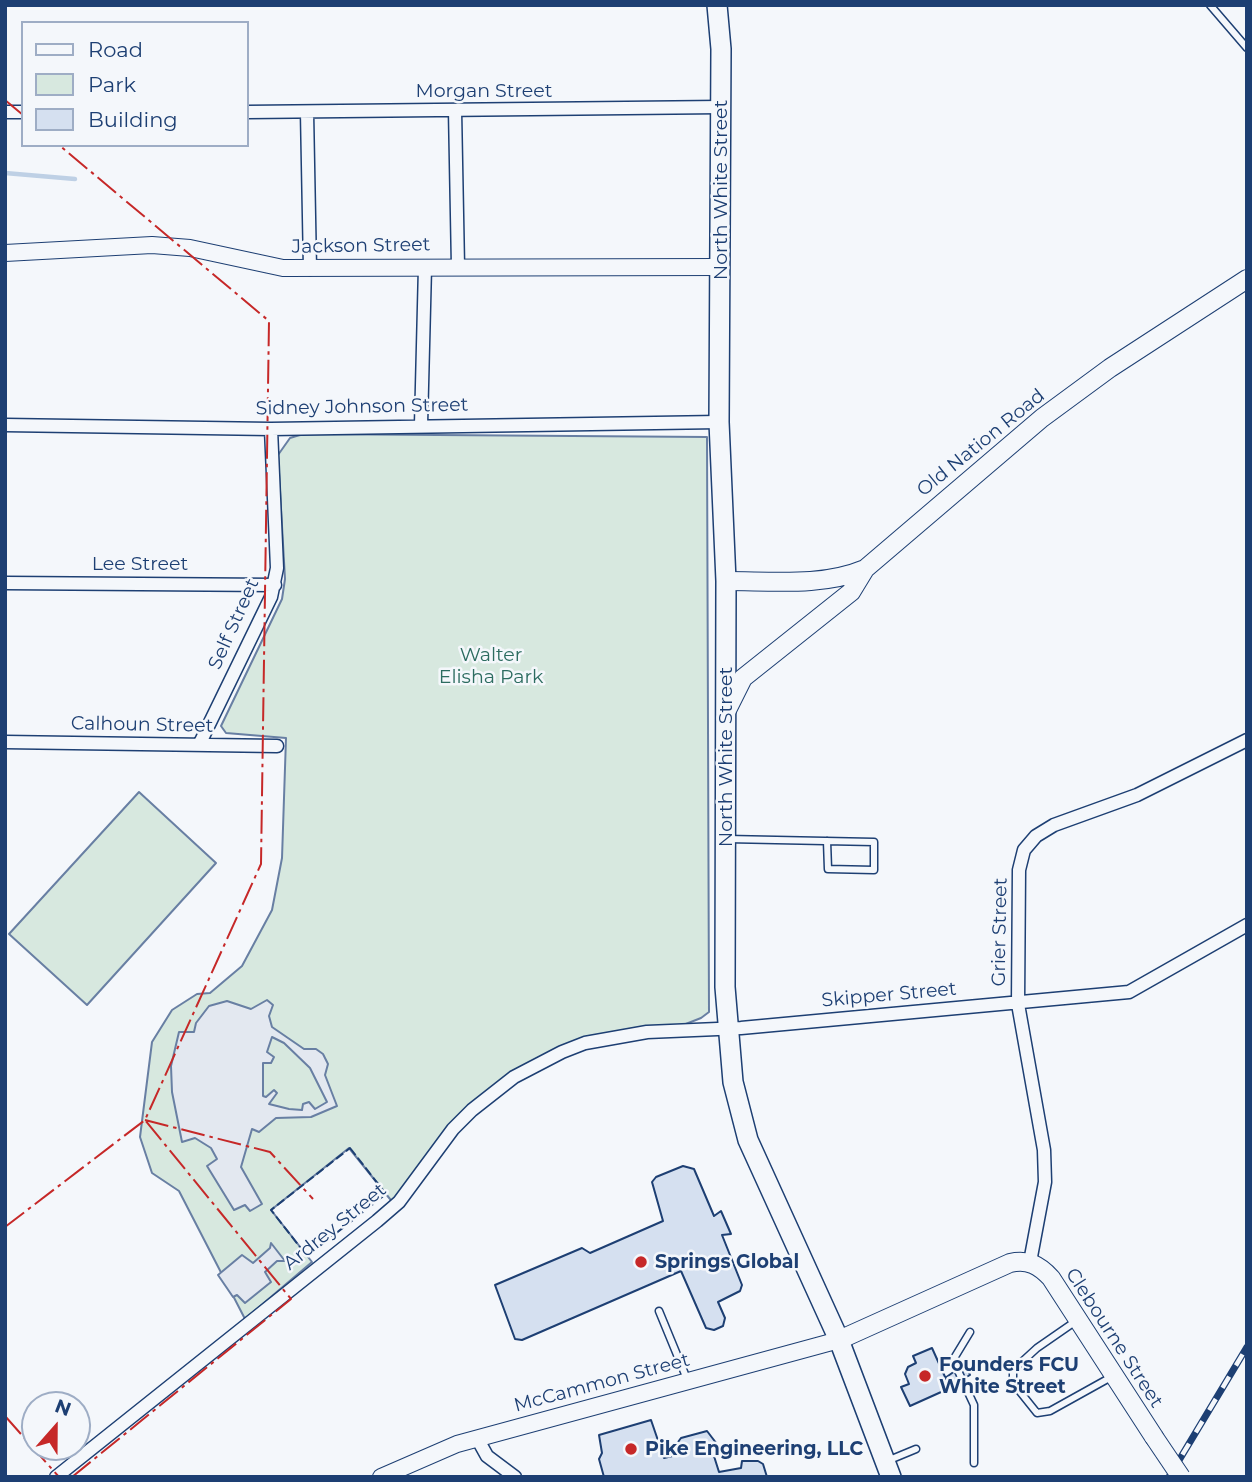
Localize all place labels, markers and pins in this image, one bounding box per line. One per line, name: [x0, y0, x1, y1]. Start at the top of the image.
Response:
place label: Springs Global: [655, 1251, 799, 1273]
marker: Springs Global: [633, 1254, 649, 1270]
place label: Founders FCU White Street: [939, 1354, 1079, 1398]
marker: Founders FCU White Street: [917, 1368, 933, 1384]
place label: Pike Engineering, LLC: [645, 1438, 863, 1460]
marker: Pike Engineering, LLC: [623, 1441, 639, 1457]

